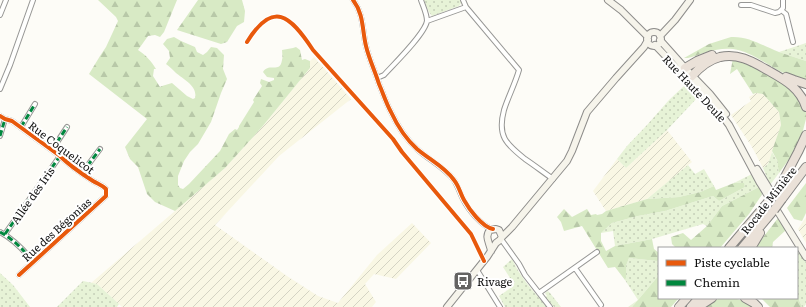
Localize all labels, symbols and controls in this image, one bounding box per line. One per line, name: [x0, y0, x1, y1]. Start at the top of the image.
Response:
street label: Rue Haute Deule: [660, 51, 731, 125]
street label: Rue Coquelicot: [26, 117, 99, 177]
street label: Allée des Iris: [6, 163, 58, 227]
street label: Rocade Minière: [736, 163, 800, 237]
street label: Rue des Bégonias: [18, 193, 94, 265]
legend: [658, 247, 798, 299]
text: Piste cyclable: [694, 253, 770, 271]
bus stop icon: Rivage: [452, 270, 474, 292]
place label: Rivage: [477, 273, 513, 289]
text: Chemin: [694, 273, 740, 291]

